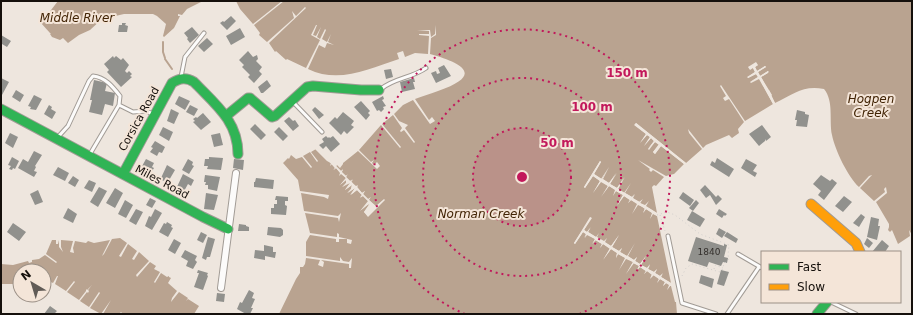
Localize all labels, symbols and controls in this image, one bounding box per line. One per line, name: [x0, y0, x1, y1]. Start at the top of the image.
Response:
water label: Middle River: [40, 11, 115, 25]
text: 150 m: [606, 66, 648, 80]
street label: Corsica Road: [116, 85, 162, 153]
water label: Hogpen Creek: [848, 92, 894, 120]
text: 100 m: [571, 100, 613, 114]
text: 50 m: [540, 136, 574, 150]
street label: Miles Road: [133, 162, 191, 202]
centre of rings: [515, 170, 529, 184]
water label: Norman Creek: [438, 207, 525, 221]
house number: 1840: [698, 247, 721, 257]
legend: [761, 251, 901, 303]
text: Fast: [797, 260, 821, 274]
north arrow: [12, 263, 52, 303]
text: N: [19, 268, 34, 283]
text: Slow: [797, 280, 825, 294]

